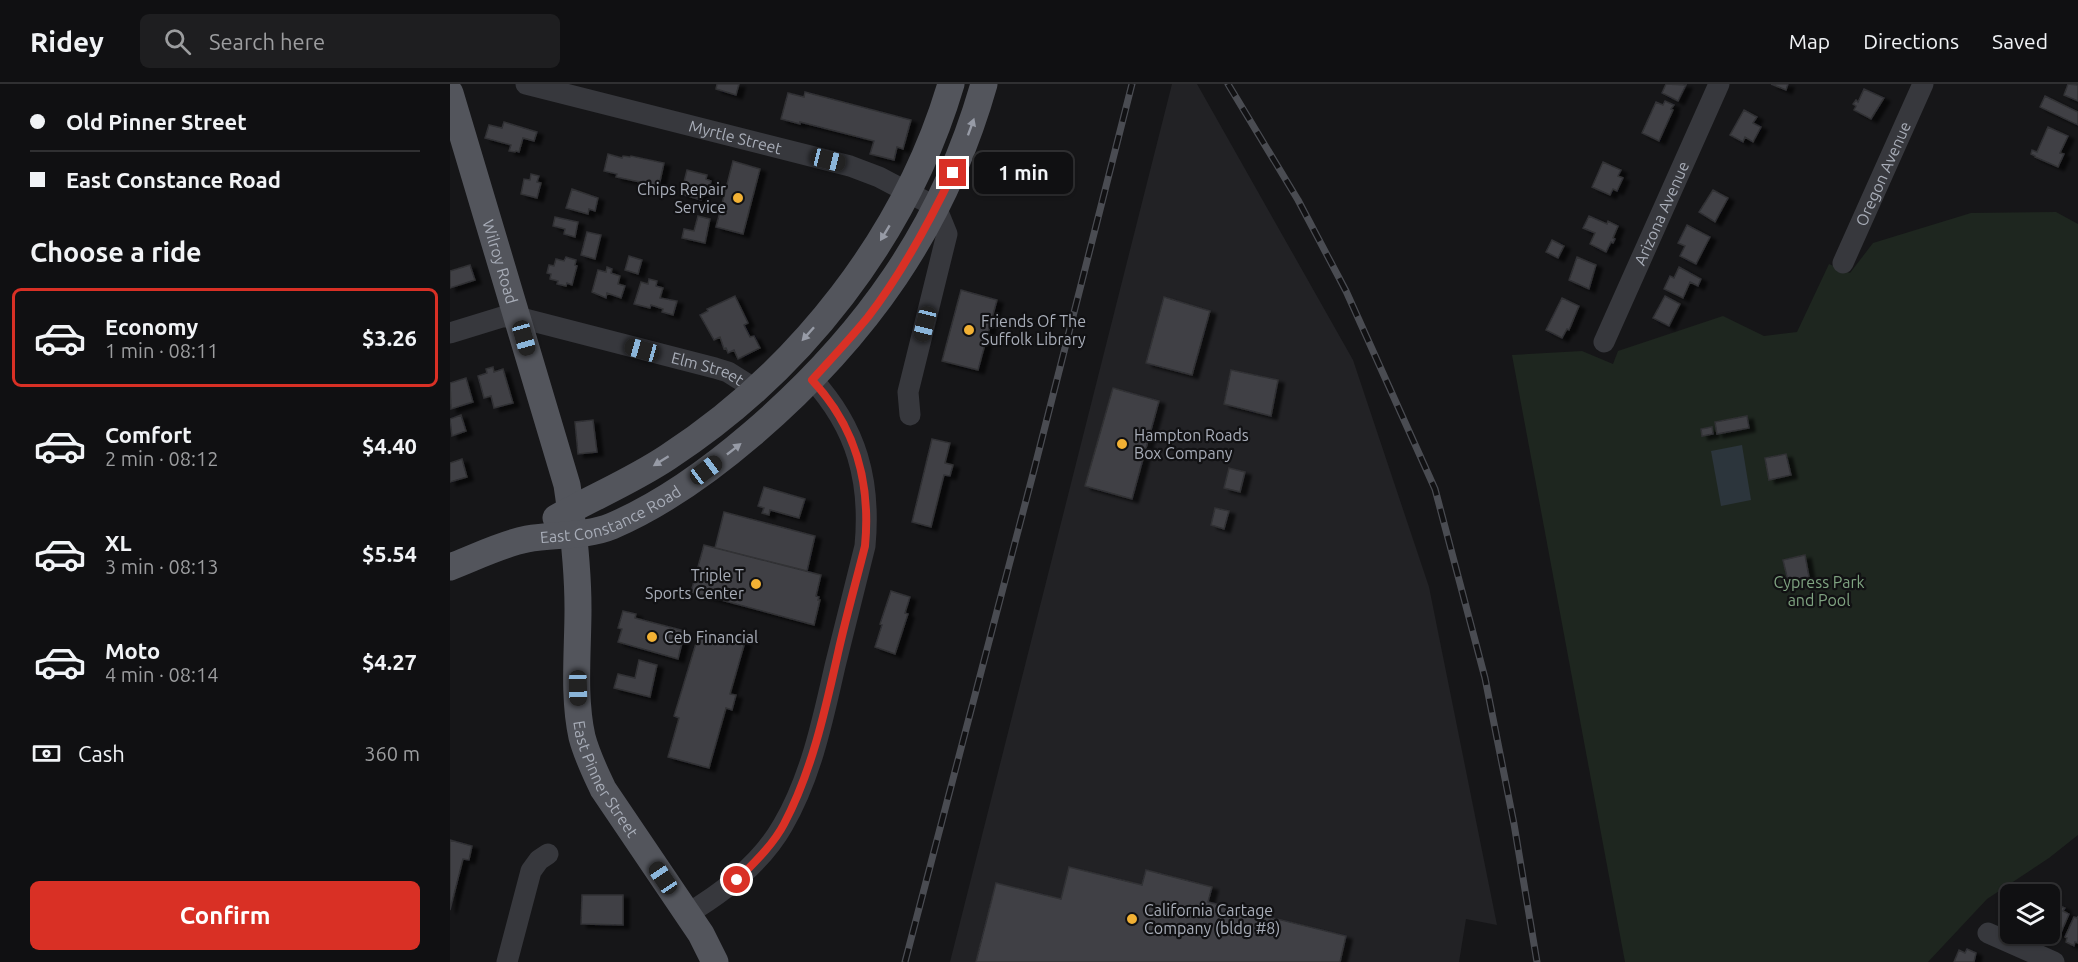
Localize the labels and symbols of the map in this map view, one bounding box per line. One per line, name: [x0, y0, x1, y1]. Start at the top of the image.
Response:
street label: Myrtle Street: [687, 117, 785, 158]
one-way arrow: [966, 118, 976, 136]
street label: Oregon Avenue: [1852, 118, 1914, 229]
car: [808, 147, 848, 173]
callout: 1 min: [974, 152, 1073, 194]
street label: Arizona Avenue: [1630, 158, 1692, 268]
route end: [939, 159, 966, 186]
place label: Chips Repair Service: [637, 180, 726, 216]
marker: Chips Repair Service: [731, 191, 745, 205]
street label: Wilroy Road: [479, 217, 521, 306]
one-way arrow: [879, 225, 890, 241]
car: [912, 304, 938, 344]
place label: Friends Of The Suffolk Library: [981, 312, 1086, 348]
car: [510, 318, 538, 358]
marker: Friends Of The Suffolk Library: [962, 323, 976, 337]
one-way arrow: [801, 327, 815, 342]
car: [622, 336, 662, 364]
street label: Elm Street: [670, 348, 748, 389]
place label: Hampton Roads Box Company: [1134, 426, 1249, 462]
marker: Hampton Roads Box Company: [1115, 437, 1129, 451]
one-way arrow: [726, 442, 742, 455]
car: [686, 452, 726, 488]
one-way arrow: [653, 456, 669, 467]
street label: East Constance Road: [539, 482, 684, 546]
place label: Triple T Sports Center: [645, 566, 744, 602]
park label: Cypress Park and Pool: [1773, 573, 1865, 609]
marker: Triple T Sports Center: [749, 577, 763, 591]
place label: Ceb Financial: [664, 628, 758, 646]
marker: Ceb Financial: [645, 630, 659, 644]
car: [569, 670, 587, 706]
street label: East Pinner Street: [570, 719, 642, 841]
car: [645, 858, 681, 898]
route start: [723, 866, 750, 893]
place label: California Cartage Company (bldg #8): [1144, 901, 1280, 938]
marker: California Cartage Company (bldg #8): [1125, 912, 1139, 926]

